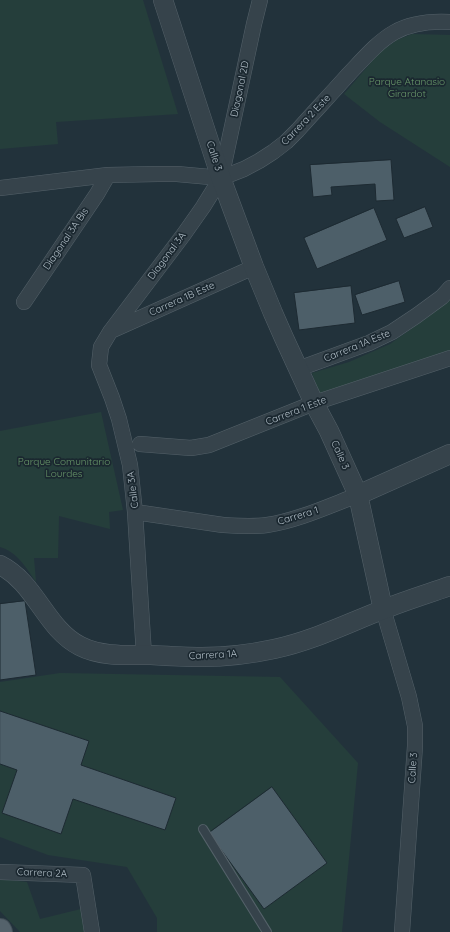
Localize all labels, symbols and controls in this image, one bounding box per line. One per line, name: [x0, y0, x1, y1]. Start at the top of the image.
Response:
street label: Diagonal 2D: [228, 60, 252, 118]
park label: Parque Atanasio Girardot: [369, 76, 445, 100]
street label: Carrera 2 Este: [279, 92, 333, 148]
street label: Calle 3: [204, 140, 224, 172]
street label: Diagonal 3A Bis: [41, 206, 91, 272]
street label: Diagonal 3A: [145, 230, 189, 282]
street label: Carrera 1B Este: [147, 279, 217, 319]
street label: Carrera 1A Este: [322, 327, 392, 365]
street label: Carrera 1 Este: [264, 394, 328, 428]
street label: Calle 3: [328, 439, 352, 471]
park label: Parque Comunitario Lourdes: [18, 456, 110, 480]
street label: Calle 3A: [125, 471, 141, 509]
street label: Carrera 1: [276, 504, 320, 528]
street label: Carrera 1A: [189, 648, 237, 662]
street label: Calle 3: [406, 752, 420, 784]
street label: Carrera 2A: [17, 866, 67, 880]

